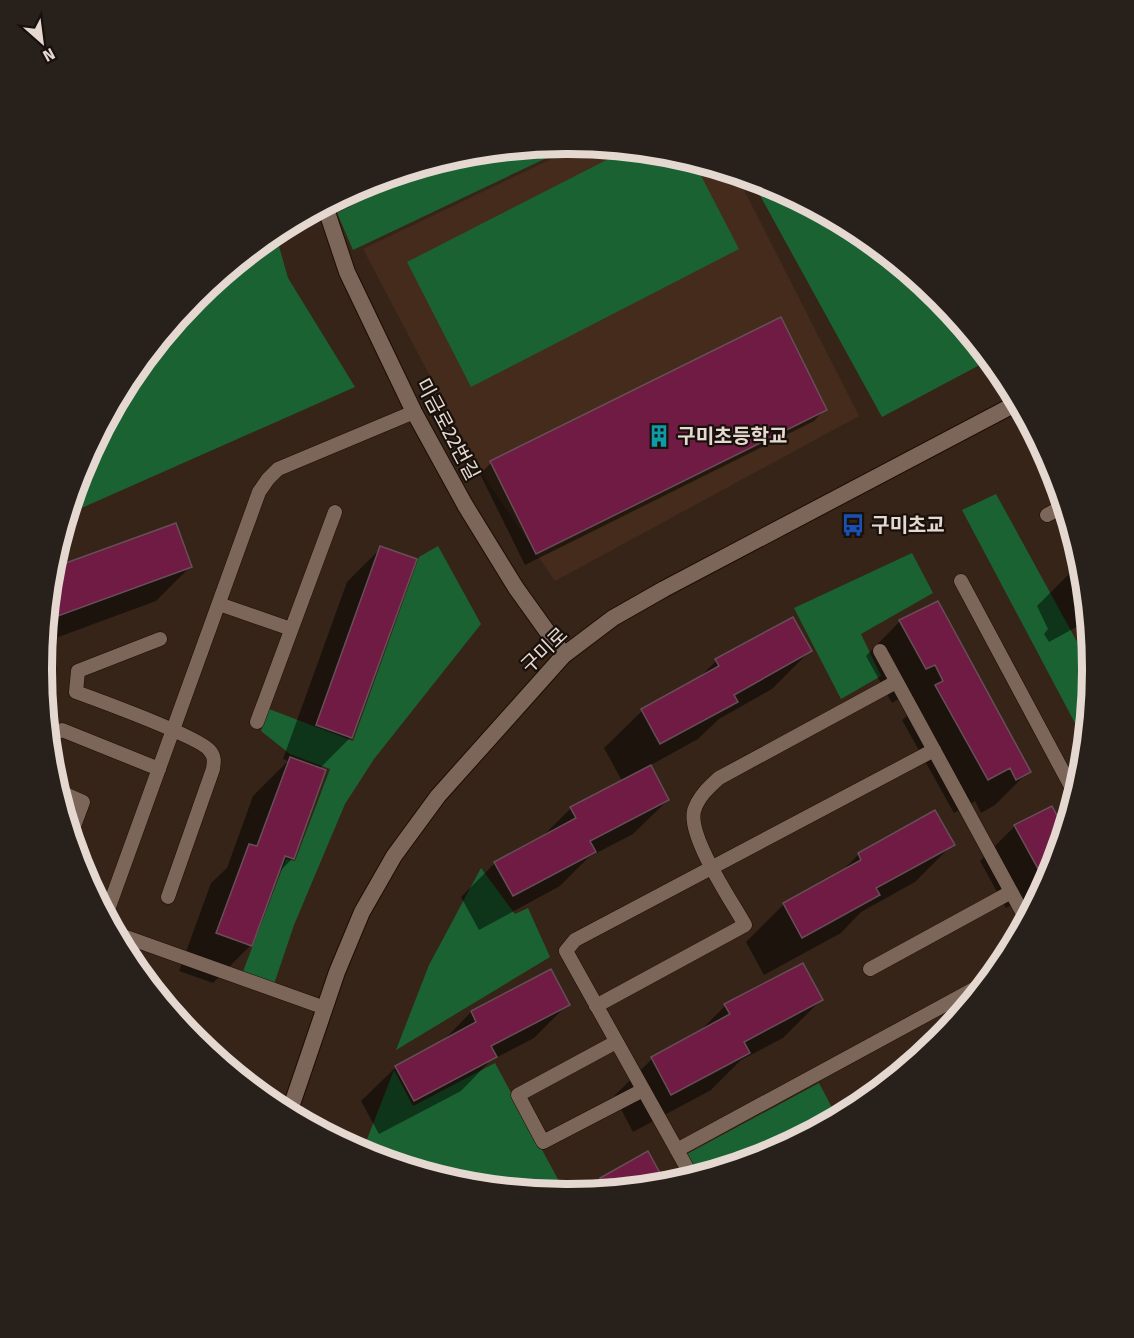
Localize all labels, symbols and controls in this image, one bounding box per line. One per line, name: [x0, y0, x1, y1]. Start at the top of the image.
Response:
north arrow: [12, 12, 72, 72]
text: N: [40, 44, 58, 66]
street label: 미금로22번길: [411, 374, 485, 484]
building icon: 구미초등학교: [646, 423, 672, 449]
place label: 구미초등학교: [677, 424, 787, 448]
bus stop icon: 구미초교: [840, 512, 866, 538]
place label: 구미초교: [871, 513, 945, 537]
street label: 구미로: [516, 622, 572, 678]

